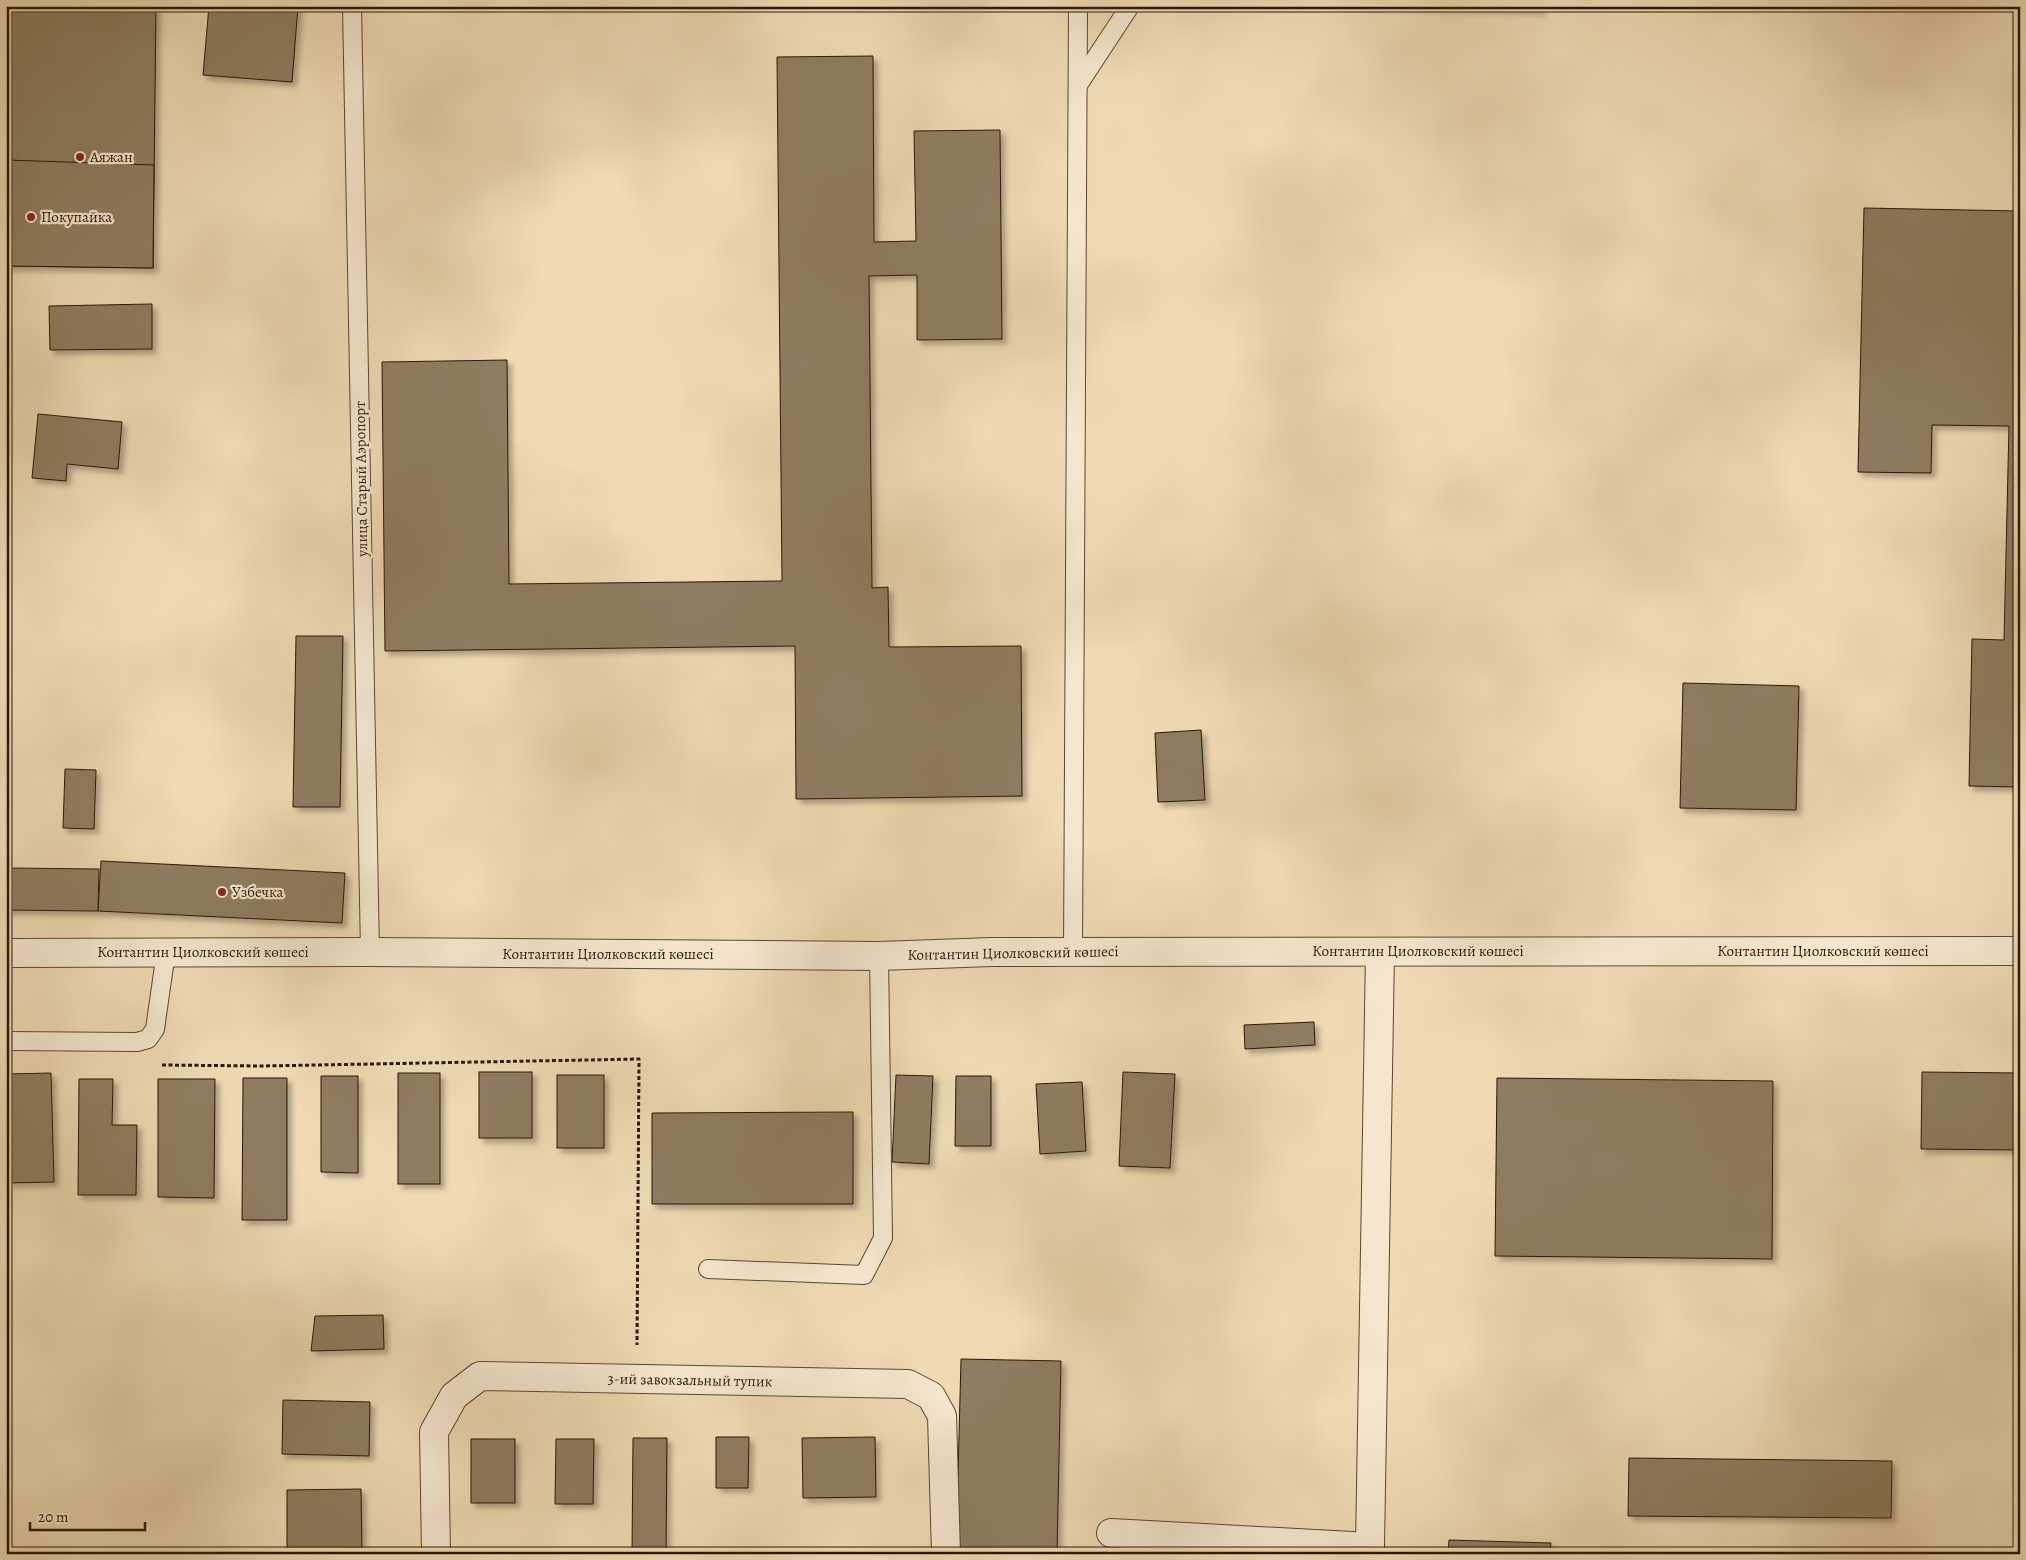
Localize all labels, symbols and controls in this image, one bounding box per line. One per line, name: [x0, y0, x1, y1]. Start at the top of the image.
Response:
place label: Аяжан: [89, 147, 133, 167]
marker: Аяжан: [74, 151, 86, 163]
place label: Покупайка: [41, 207, 112, 227]
marker: Покупайка: [25, 211, 37, 223]
street label: улица Старый Аэропорт: [350, 401, 372, 558]
place label: Узбечка: [232, 882, 283, 902]
marker: Узбечка: [216, 886, 228, 898]
street label: Контантин Циолковский көшесі: [907, 941, 1119, 965]
street label: Контантин Циолковский көшесі: [1312, 941, 1524, 961]
street label: Контантин Циолковский көшесі: [1717, 941, 1929, 961]
street label: Контантин Циолковский көшесі: [97, 942, 309, 962]
street label: Контантин Циолковский көшесі: [502, 944, 714, 964]
street label: 3-ий завокзальный тупик: [607, 1369, 773, 1391]
scale bar: [30, 1500, 145, 1532]
text: 20 m: [38, 1507, 69, 1527]

